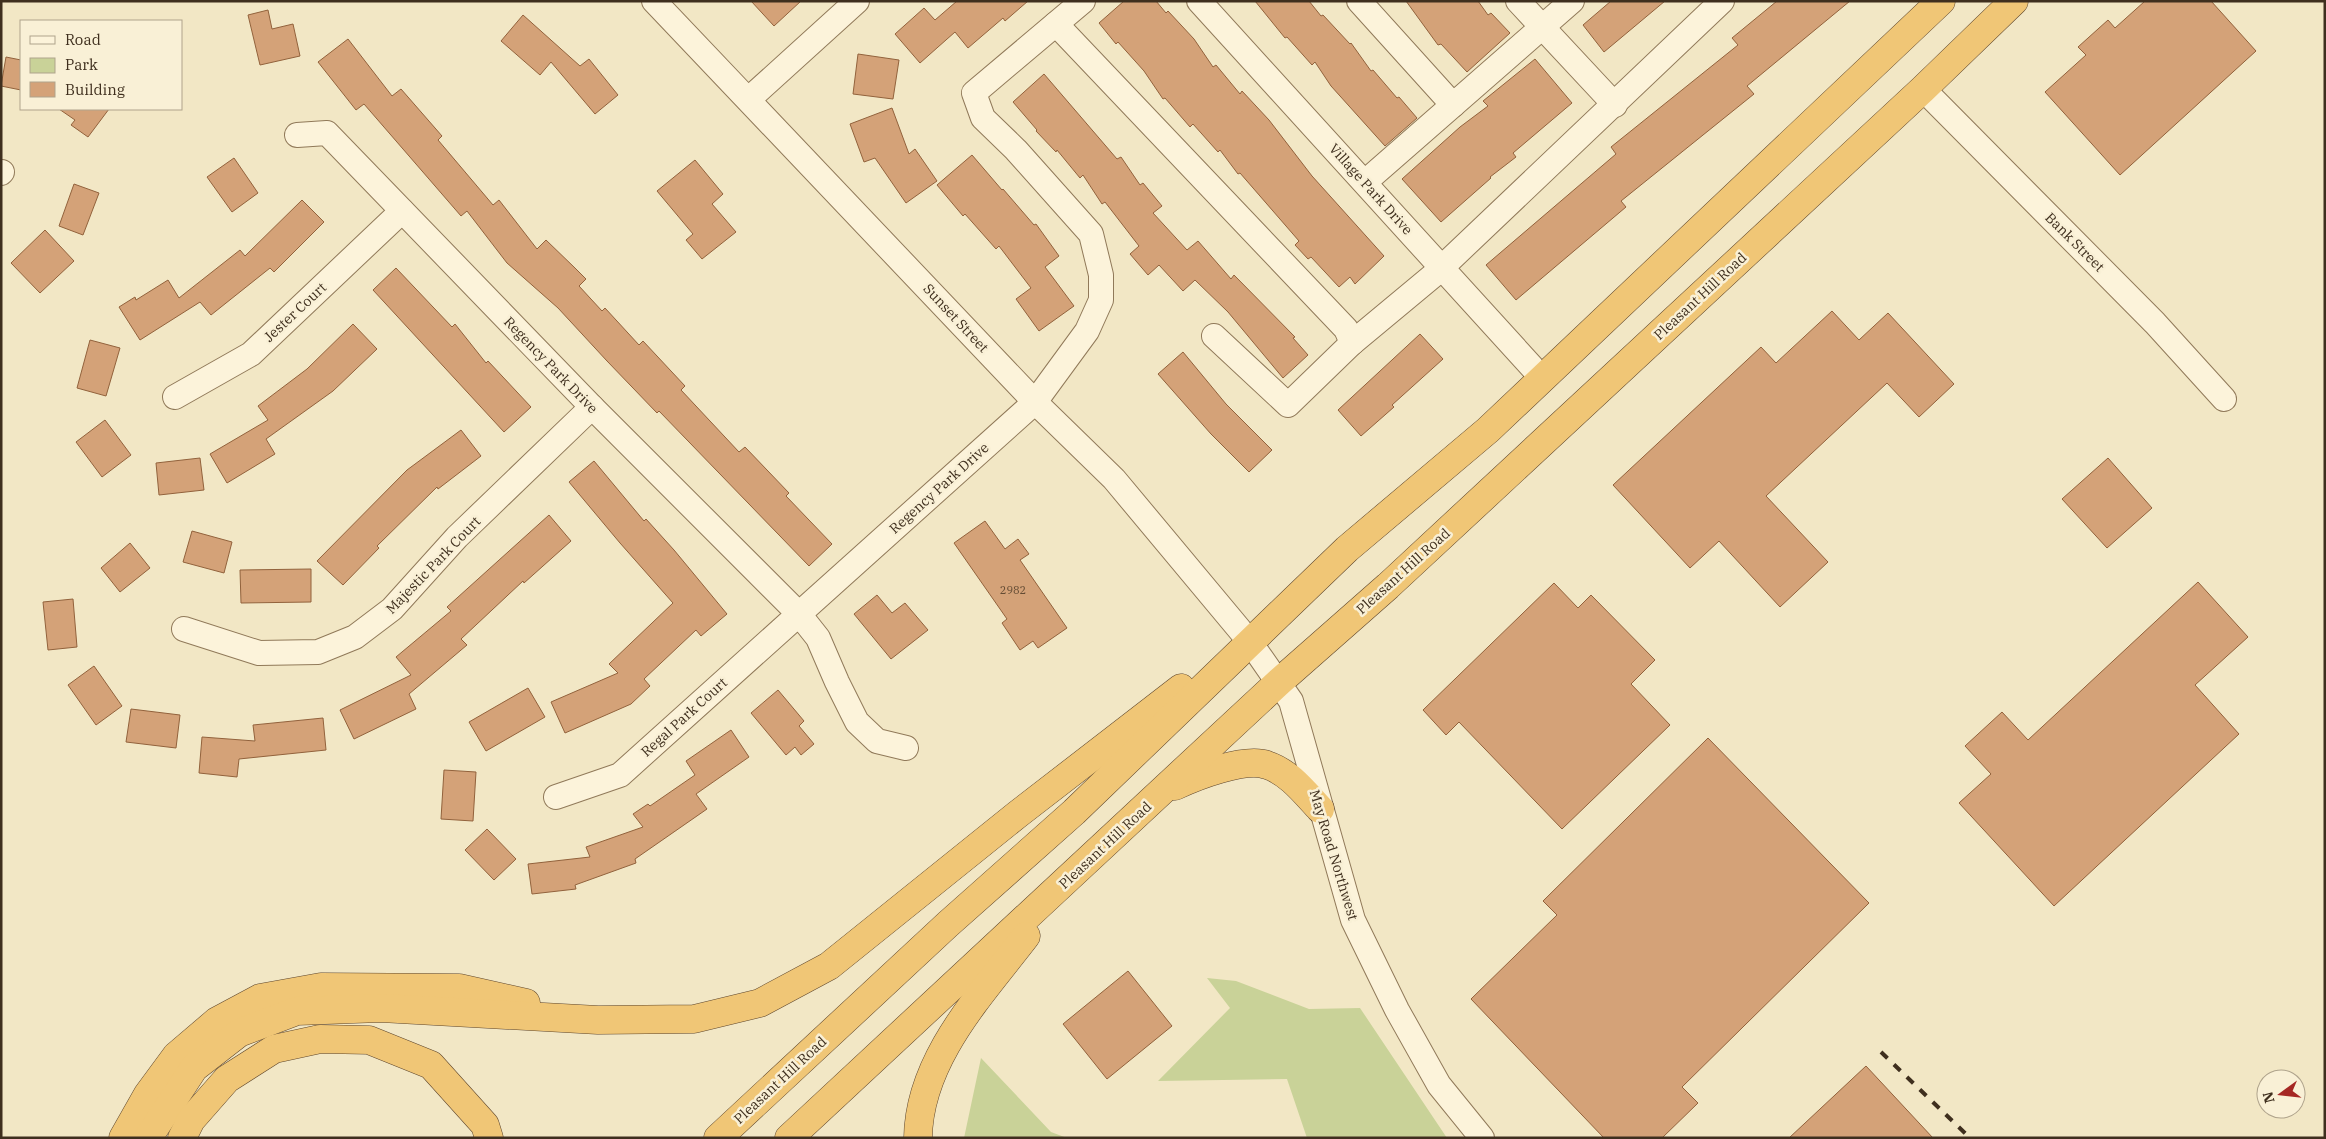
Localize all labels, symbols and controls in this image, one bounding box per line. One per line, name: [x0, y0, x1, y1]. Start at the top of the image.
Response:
legend: [20, 20, 182, 110]
text: Road: [65, 30, 101, 49]
text: Park: [65, 55, 98, 74]
text: Building: [65, 80, 125, 99]
street label: Village Park Drive: [1325, 140, 1417, 238]
street label: Bank Street: [2042, 209, 2109, 276]
street label: Pleasant Hill Road: [1650, 248, 1750, 344]
street label: Jester Court: [260, 278, 330, 346]
street label: Sunset Street: [920, 280, 993, 356]
street label: Regency Park Drive: [500, 313, 602, 417]
street label: Regency Park Drive: [885, 439, 993, 537]
street label: Majestic Park Court: [382, 512, 484, 618]
street label: Pleasant Hill Road: [1352, 524, 1454, 618]
house number: 2982: [1000, 583, 1026, 597]
street label: Regal Park Court: [637, 673, 731, 760]
street label: May Road Northwest: [1306, 788, 1362, 923]
street label: Pleasant Hill Road: [1055, 797, 1155, 893]
street label: Pleasant Hill Road: [730, 1032, 830, 1128]
north arrow: [2256, 1069, 2306, 1119]
text: N: [2258, 1090, 2279, 1105]

